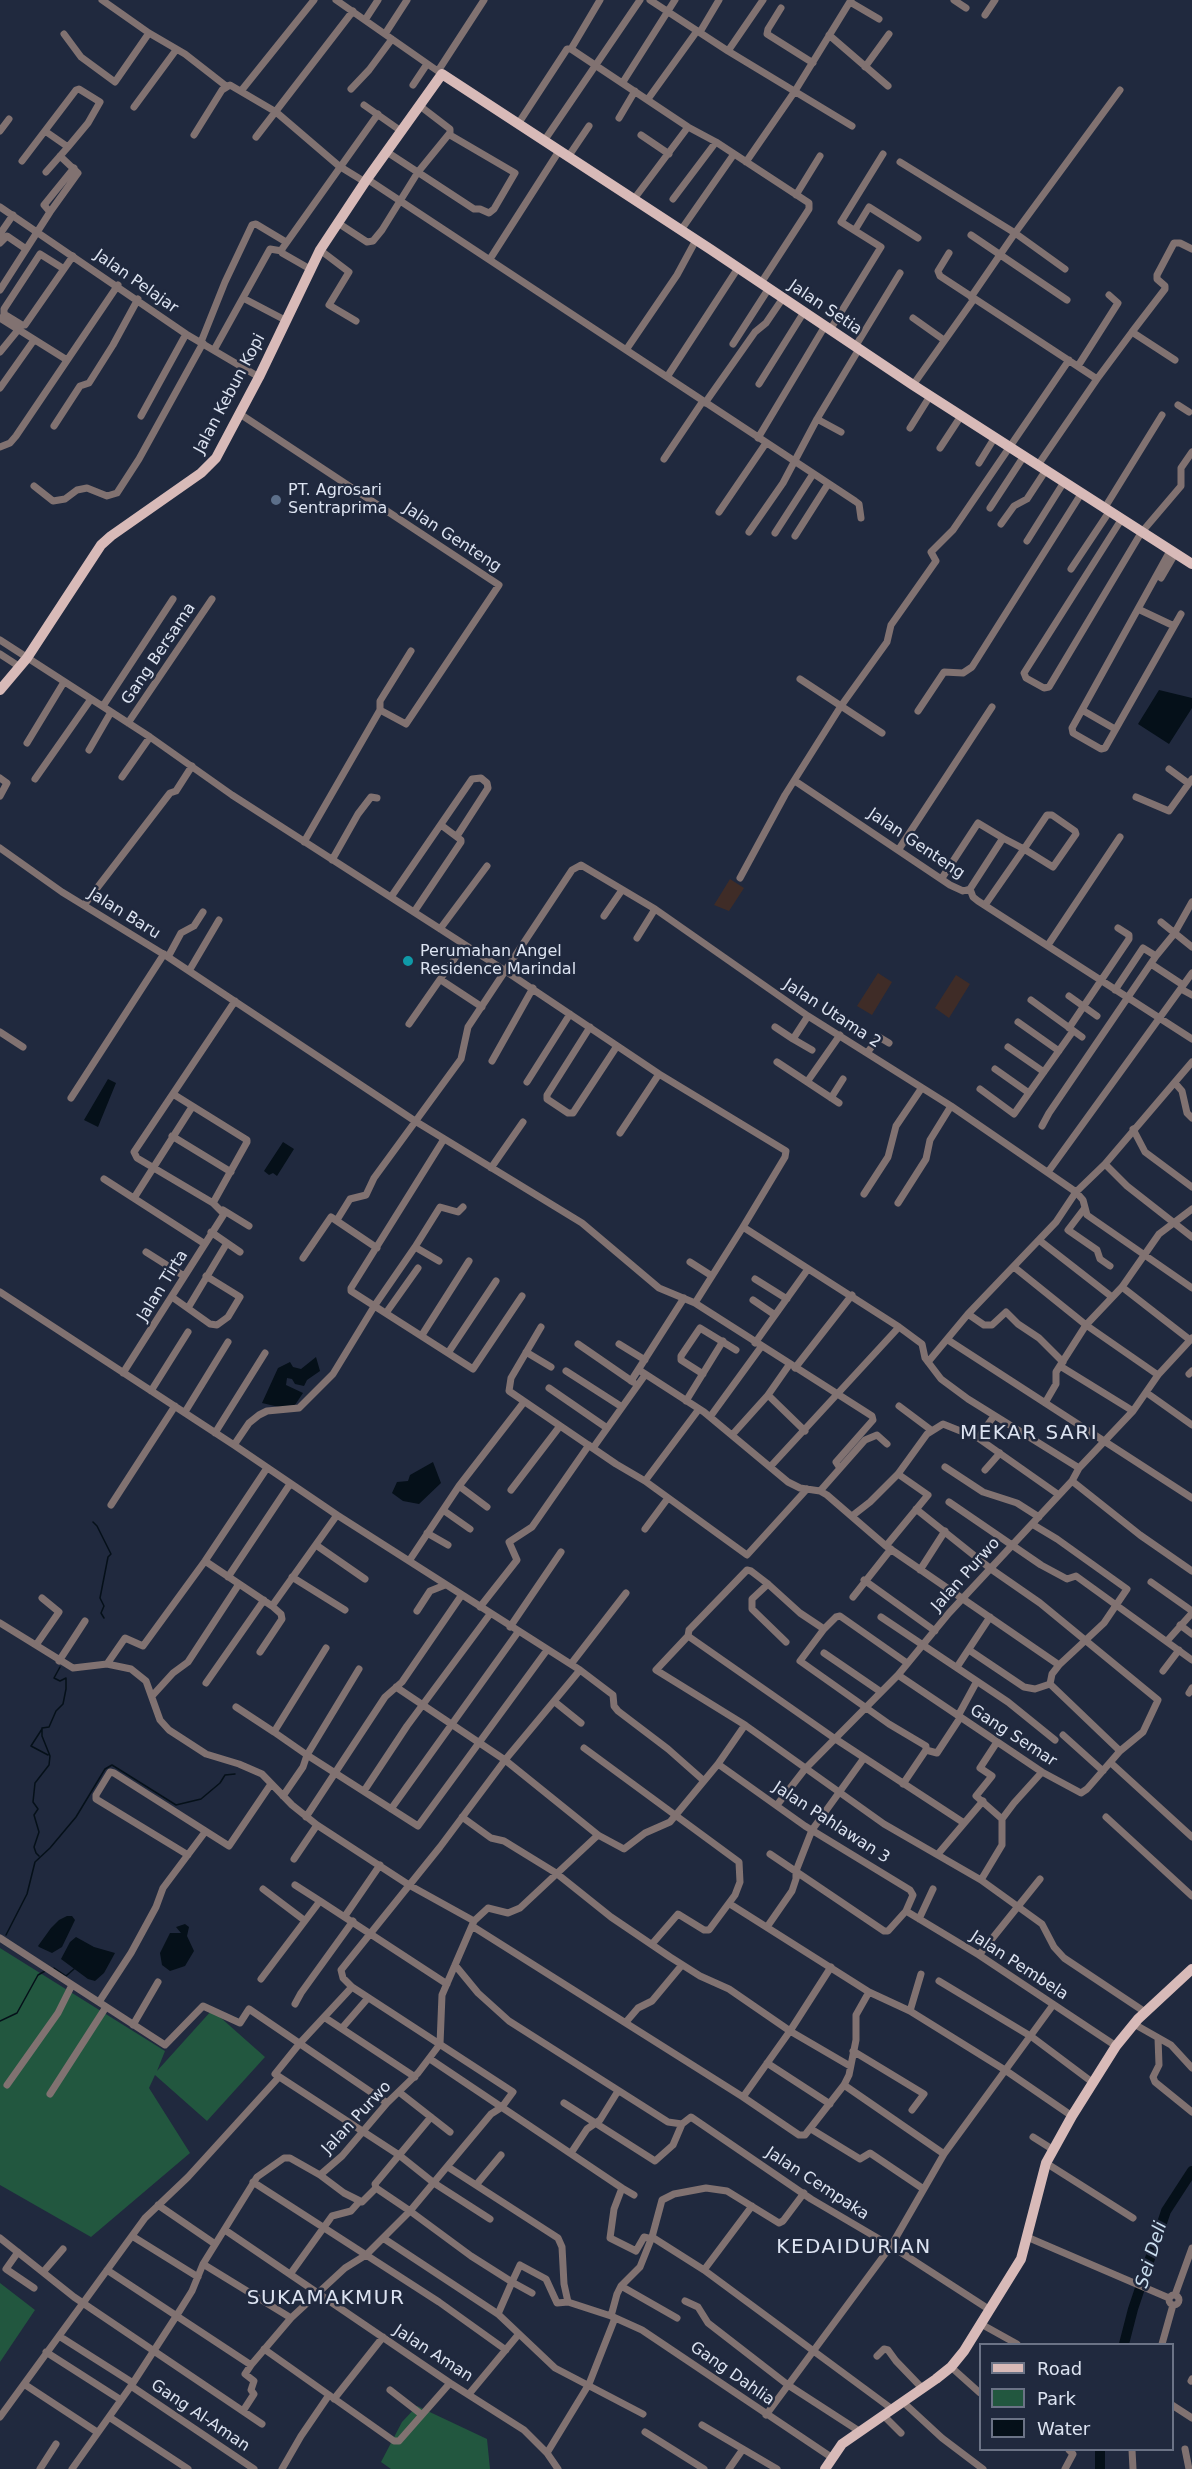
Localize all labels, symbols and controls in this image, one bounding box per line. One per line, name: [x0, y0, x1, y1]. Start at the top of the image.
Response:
street label: Jalan Pelajar: [90, 246, 182, 318]
street label: Jalan Setia: [785, 276, 865, 340]
street label: Jalan Kebun Kopi: [190, 331, 270, 457]
place label: PT. Agrosari Sentraprima: [288, 481, 387, 519]
marker: PT. Agrosari Sentraprima: [269, 493, 283, 507]
street label: Jalan Genteng: [399, 499, 505, 577]
street label: Gang Bersama: [118, 600, 200, 708]
street label: Jalan Genteng: [864, 805, 968, 883]
street label: Jalan Baru: [84, 884, 164, 944]
place label: Perumahan Angel Residence Marindal: [420, 942, 576, 980]
marker: Perumahan Angel Residence Marindal: [401, 954, 415, 968]
street label: Jalan Utama 2: [780, 975, 884, 1053]
street label: Jalan Tirta: [134, 1247, 192, 1325]
district label: MEKAR SARI: [960, 1422, 1098, 1446]
street label: Jalan Purwo: [928, 1534, 1004, 1616]
street label: Gang Semar: [966, 1701, 1060, 1771]
street label: Jalan Pahlawan 3: [769, 1778, 893, 1868]
street label: Jalan Pembela: [966, 1927, 1072, 2005]
street label: Jalan Purwo: [318, 2077, 396, 2159]
street label: Jalan Cempaka: [762, 2143, 872, 2225]
water label: Sei Deli: [1132, 2219, 1172, 2291]
district label: KEDAIDURIAN: [776, 2236, 932, 2260]
district label: SUKAMAKMUR: [247, 2287, 405, 2311]
street label: Jalan Aman: [390, 2321, 476, 2387]
street label: Gang Dahlia: [686, 2338, 778, 2410]
legend: [979, 2343, 1174, 2451]
text: Road: [1037, 2358, 1082, 2379]
street label: Gang Al-Aman: [147, 2376, 253, 2456]
text: Park: [1037, 2388, 1076, 2409]
text: Water: [1037, 2418, 1090, 2439]

